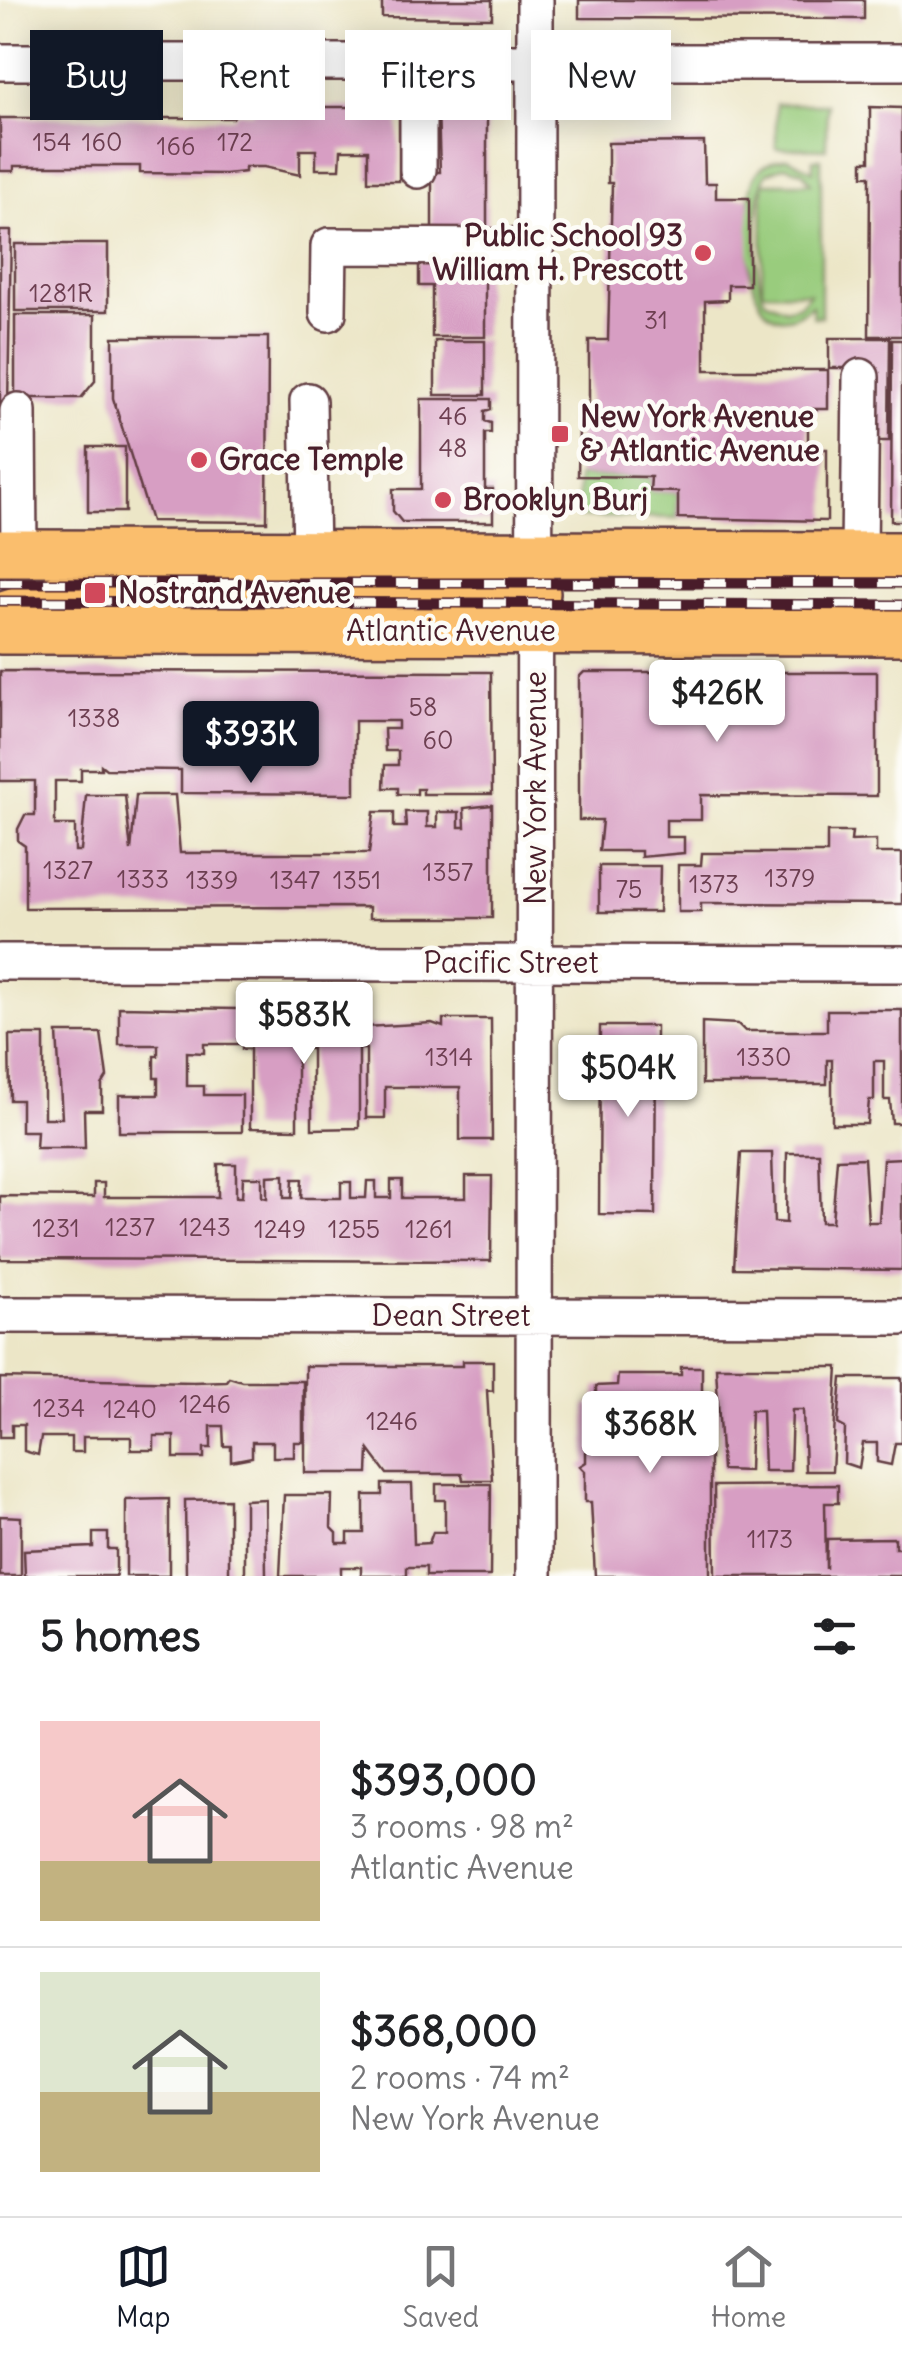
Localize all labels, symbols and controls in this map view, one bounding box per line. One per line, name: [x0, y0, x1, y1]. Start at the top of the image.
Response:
chip: Buy: [30, 30, 163, 120]
chip: Rent: [183, 30, 325, 120]
chip: Filters: [345, 30, 511, 120]
chip: New: [531, 30, 671, 120]
house number: 154: [33, 126, 71, 158]
house number: 160: [82, 126, 122, 158]
house number: 172: [217, 126, 253, 158]
house number: 166: [157, 130, 195, 162]
place label: Public School 93 William H. Prescott: [432, 216, 683, 288]
marker: Public School 93 William H. Prescott: [692, 242, 714, 264]
house number: 1281R: [29, 277, 93, 309]
house number: 31: [644, 304, 668, 336]
place label: New York Avenue & Atlantic Avenue: [580, 397, 820, 469]
house number: 46: [439, 400, 467, 432]
marker: New York Avenue & Atlantic Avenue: [549, 423, 571, 445]
house number: 48: [439, 432, 467, 464]
place label: Grace Temple: [219, 440, 404, 478]
marker: Grace Temple: [188, 449, 210, 471]
place label: Brooklyn Burj: [463, 480, 648, 518]
marker: Brooklyn Burj: [432, 489, 454, 511]
place label: Nostrand Avenue: [118, 573, 351, 611]
marker: Nostrand Avenue: [82, 580, 108, 606]
street label: Atlantic Avenue: [346, 611, 556, 649]
pin: $426K: [647, 660, 787, 745]
street label: New York Avenue: [516, 671, 554, 905]
text: $426K: [671, 672, 763, 713]
house number: 58: [409, 691, 437, 723]
pin: $393K: [181, 701, 321, 786]
house number: 1338: [68, 702, 120, 734]
text: $393K: [205, 713, 297, 754]
house number: 60: [423, 724, 453, 756]
house number: 1327: [43, 854, 93, 886]
house number: 1357: [423, 856, 473, 888]
house number: 1379: [765, 862, 815, 894]
house number: 1333: [117, 863, 169, 895]
house number: 1339: [186, 864, 238, 896]
house number: 1347: [270, 864, 320, 896]
house number: 1351: [333, 864, 381, 896]
house number: 1373: [689, 868, 739, 900]
house number: 75: [616, 873, 642, 905]
street label: Pacific Street: [423, 943, 599, 981]
pin: $583K: [234, 982, 374, 1067]
text: $583K: [258, 994, 350, 1035]
pin: $504K: [558, 1035, 698, 1120]
house number: 1314: [425, 1041, 473, 1073]
house number: 1330: [737, 1041, 791, 1073]
text: $504K: [580, 1047, 676, 1088]
house number: 1237: [105, 1211, 155, 1243]
house number: 1243: [179, 1211, 231, 1243]
house number: 1231: [32, 1212, 80, 1244]
house number: 1249: [254, 1213, 306, 1245]
house number: 1255: [328, 1213, 380, 1245]
house number: 1261: [405, 1213, 453, 1245]
street label: Dean Street: [371, 1296, 531, 1334]
house number: 1246: [179, 1388, 231, 1420]
pin: $368K: [580, 1391, 720, 1476]
house number: 1234: [33, 1392, 85, 1424]
house number: 1240: [103, 1393, 157, 1425]
text: $368K: [604, 1403, 696, 1444]
house number: 1246: [366, 1405, 418, 1437]
house number: 1173: [747, 1523, 793, 1555]
icon: filters: [807, 1609, 862, 1664]
text: 5 homes: [40, 1610, 201, 1662]
text: $393,000: [350, 1754, 537, 1806]
icon: home: [120, 1761, 240, 1881]
text: 3 rooms · 98 m²: [350, 1806, 574, 1847]
text: Atlantic Avenue: [350, 1847, 574, 1888]
text: $368,000: [350, 2005, 537, 2057]
icon: home: [120, 2012, 240, 2132]
text: 2 rooms · 74 m²: [350, 2057, 570, 2098]
text: New York Avenue: [350, 2098, 600, 2139]
tab: Map: [116, 2239, 171, 2335]
tab: Saved: [402, 2239, 479, 2335]
tab: Home: [711, 2239, 786, 2335]

